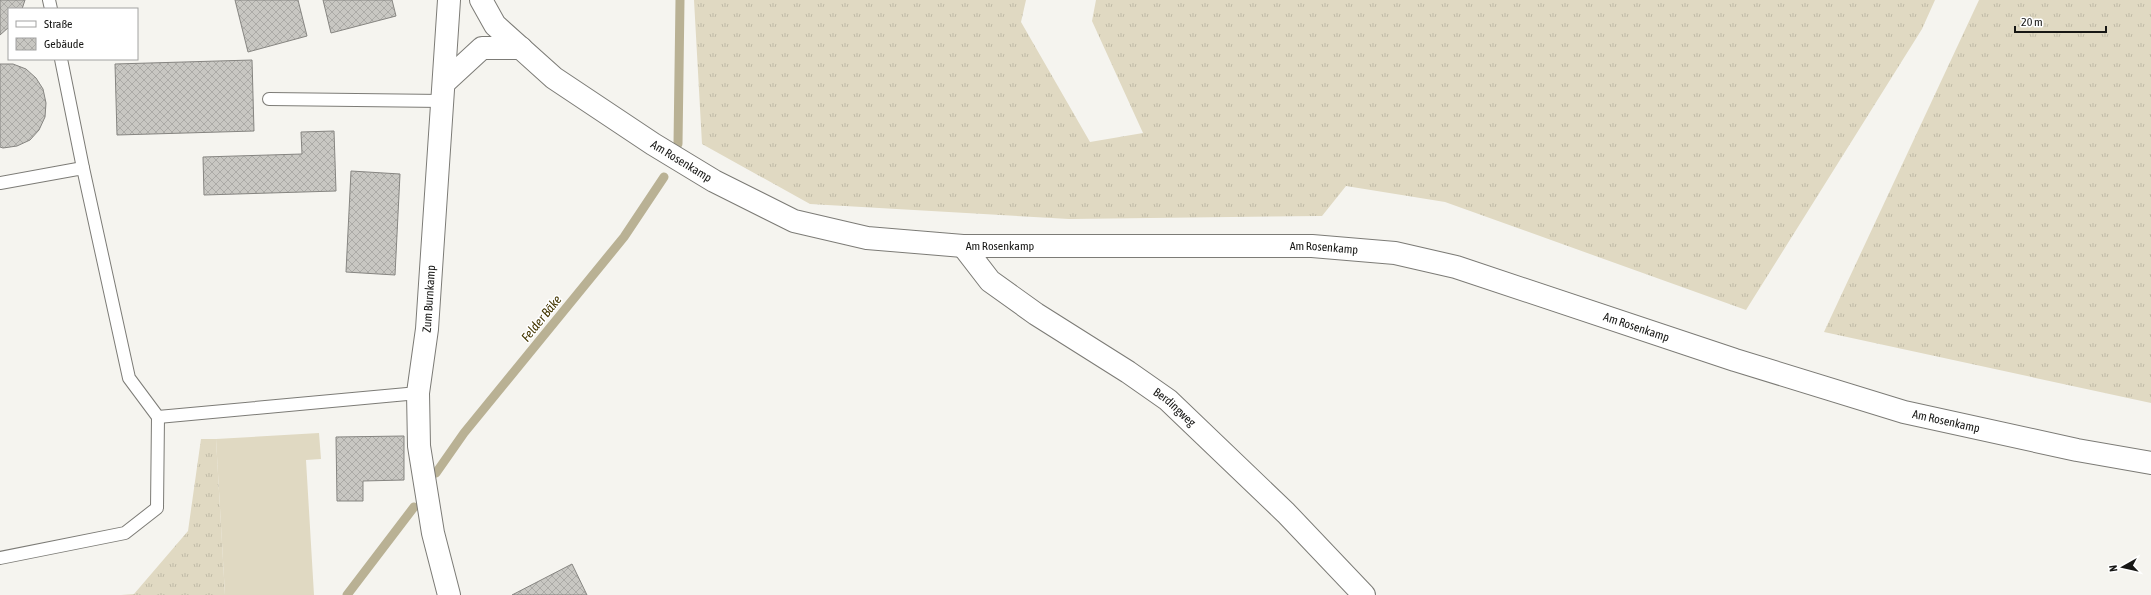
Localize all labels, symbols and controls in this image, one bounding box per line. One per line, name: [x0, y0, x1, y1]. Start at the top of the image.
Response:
legend: [8, 8, 138, 60]
scale bar: [2015, 8, 2106, 34]
text: 20 m: [2021, 15, 2043, 29]
text: Straße: [44, 17, 72, 31]
text: Gebäude: [44, 37, 84, 51]
street label: Am Rosenkamp: [648, 137, 714, 185]
street label: Am Rosenkamp: [966, 239, 1035, 253]
street label: Am Rosenkamp: [1290, 239, 1359, 257]
street label: Zum Burnkamp: [420, 264, 438, 334]
water label: Felder Bäke: [518, 292, 565, 345]
street label: Am Rosenkamp: [1602, 310, 1671, 345]
street label: Berdingweg: [1151, 385, 1199, 430]
street label: Am Rosenkamp: [1911, 407, 1981, 436]
north arrow: [2103, 547, 2143, 587]
text: N: [2107, 564, 2119, 572]

